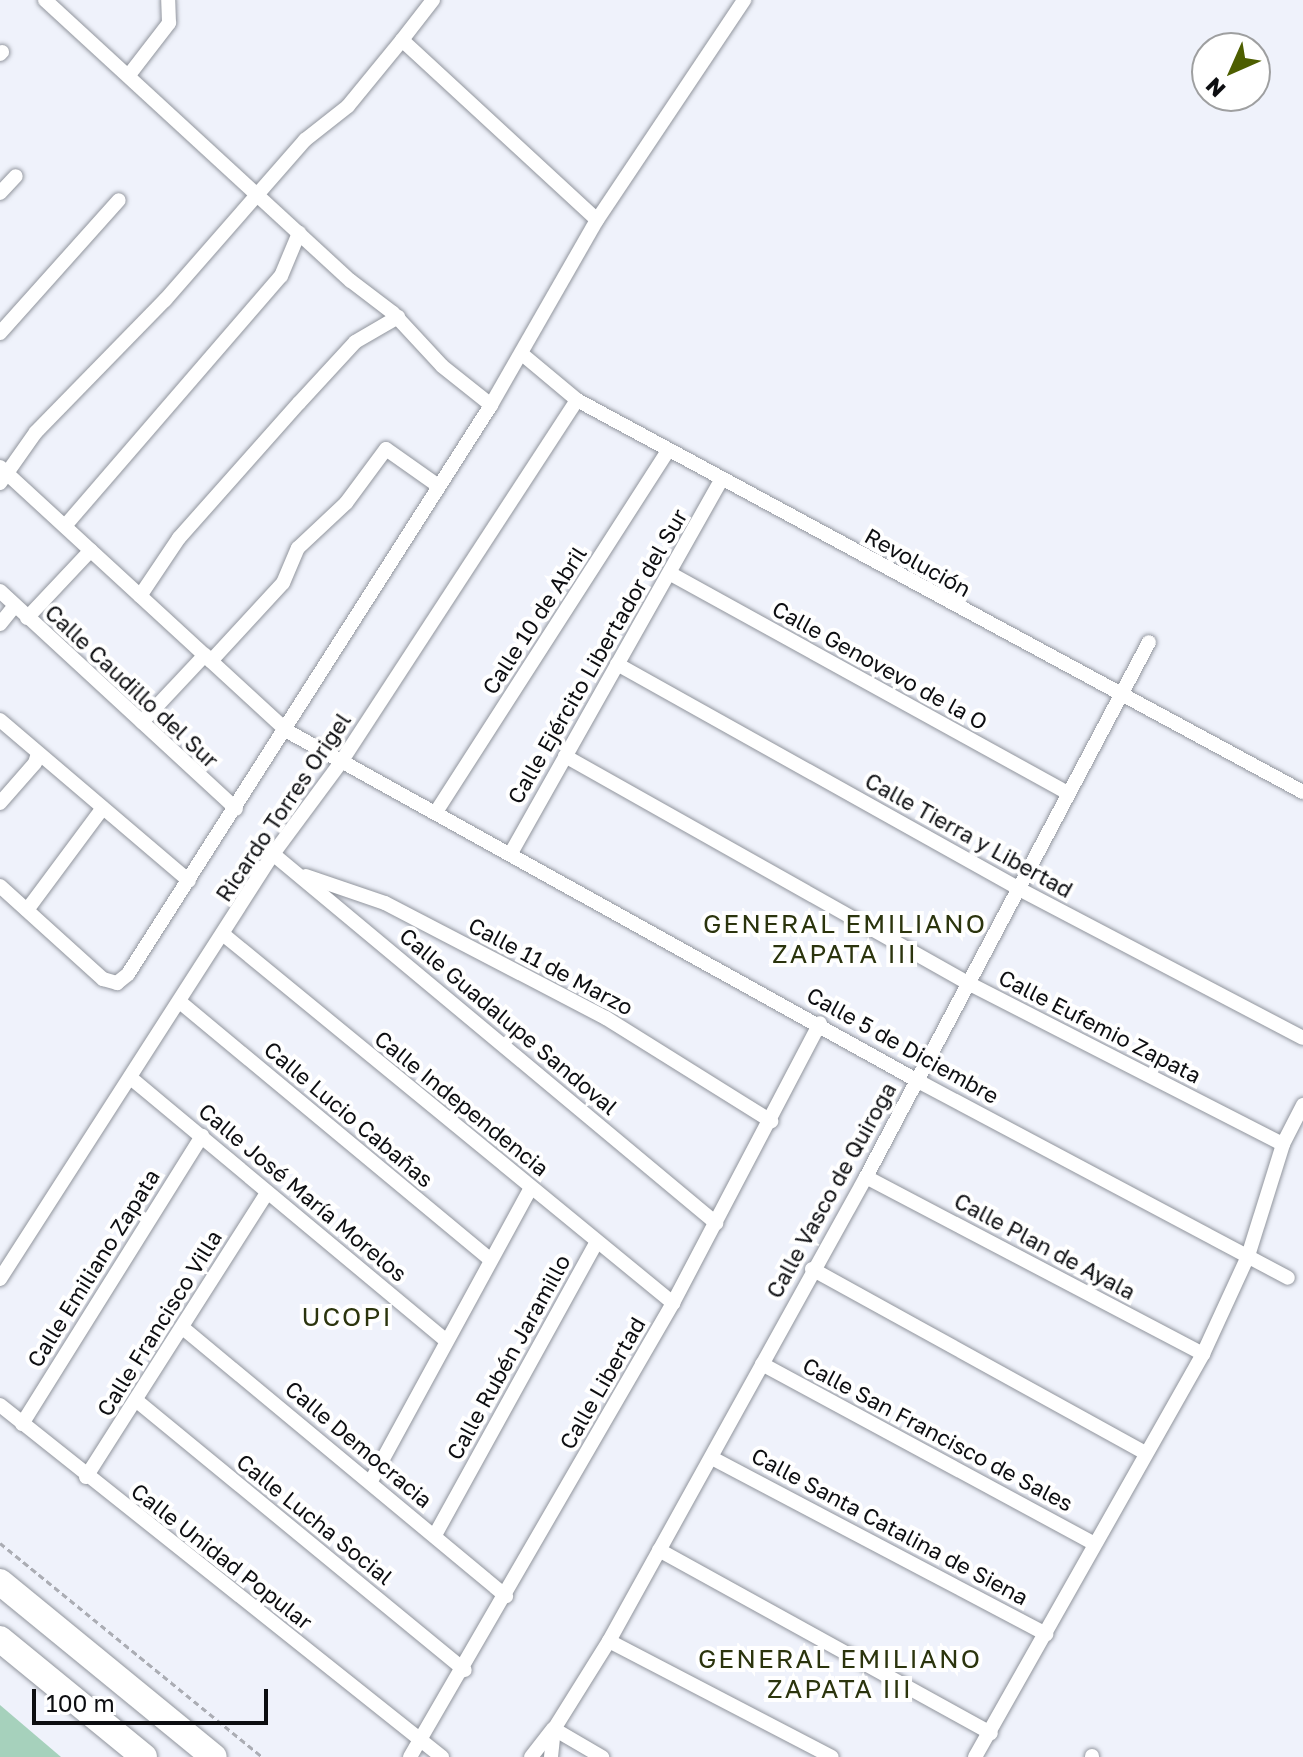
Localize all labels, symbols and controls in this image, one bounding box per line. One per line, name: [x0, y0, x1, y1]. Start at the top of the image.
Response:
north arrow: [1191, 32, 1271, 112]
text: N: [1200, 72, 1231, 103]
street label: Calle Ejército Libertador del Sur: [502, 504, 692, 808]
street label: Revolución: [860, 522, 976, 602]
street label: Calle 10 de Abril: [476, 541, 592, 699]
street label: Calle Genovevo de la O: [768, 595, 992, 735]
street label: Calle Caudillo del Sur: [40, 599, 224, 773]
street label: Ricardo Torres Origel: [210, 708, 356, 906]
street label: Calle Tierra y Libertad: [861, 767, 1077, 903]
district label: GENERAL EMILIANO ZAPATA III: [703, 908, 987, 970]
street label: Calle 11 de Marzo: [464, 911, 638, 1021]
street label: Calle Guadalupe Sandoval: [395, 922, 623, 1120]
street label: Calle Eufemio Zapata: [994, 964, 1206, 1088]
street label: Calle 5 de Diciembre: [802, 981, 1004, 1109]
street label: Calle Independencia: [370, 1025, 554, 1181]
street label: Calle Lucio Cabañas: [259, 1036, 439, 1192]
street label: Calle Vasco de Quiroga: [761, 1078, 901, 1302]
street label: Calle José María Morelos: [194, 1097, 412, 1287]
street label: Calle Emiliano Zapata: [21, 1164, 165, 1372]
street label: Calle Plan de Ayala: [950, 1187, 1140, 1305]
street label: Calle Francisco Villa: [91, 1225, 227, 1421]
street label: Calle Rubén Jaramillo: [441, 1250, 575, 1464]
district label: UCOPI: [301, 1301, 393, 1333]
street label: Calle Libertad: [554, 1312, 650, 1454]
street label: Calle San Francisco de Sales: [798, 1351, 1078, 1517]
street label: Calle Democracia: [280, 1375, 438, 1513]
street label: Calle Santa Catalina de Siena: [747, 1442, 1033, 1610]
street label: Calle Lucha Social: [232, 1448, 398, 1590]
street label: Calle Unidad Popular: [126, 1477, 318, 1635]
district label: GENERAL EMILIANO ZAPATA III: [698, 1643, 982, 1704]
scale bar: [36, 1673, 272, 1723]
text: 100 m: [46, 1688, 115, 1717]

